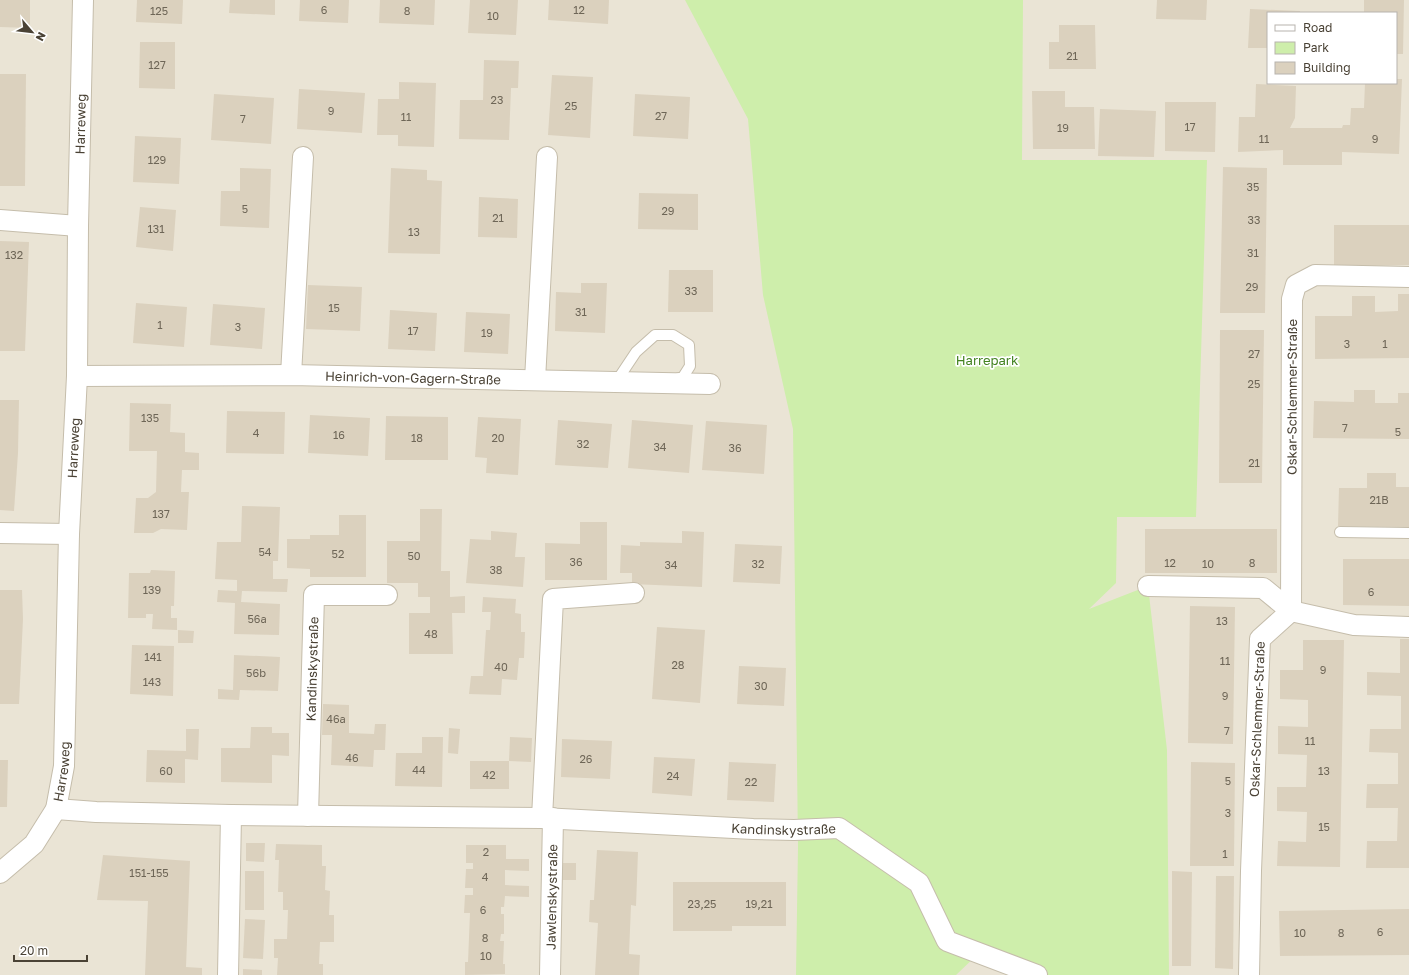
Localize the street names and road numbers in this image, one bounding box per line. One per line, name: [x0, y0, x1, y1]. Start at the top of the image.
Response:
street label: Harreweg: [72, 94, 89, 155]
street label: Oskar-Schlemmer-Straße: [1283, 319, 1300, 475]
street label: Heinrich-von-Gagern-Straße: [325, 368, 501, 388]
street label: Harreweg: [64, 417, 83, 479]
street label: Kandinskystraße: [303, 616, 321, 722]
street label: Oskar-Schlemmer-Straße: [1246, 641, 1268, 797]
street label: Harreweg: [50, 741, 73, 803]
street label: Kandinskystraße: [731, 820, 836, 838]
street label: Jawlenskystraße: [542, 844, 560, 950]

